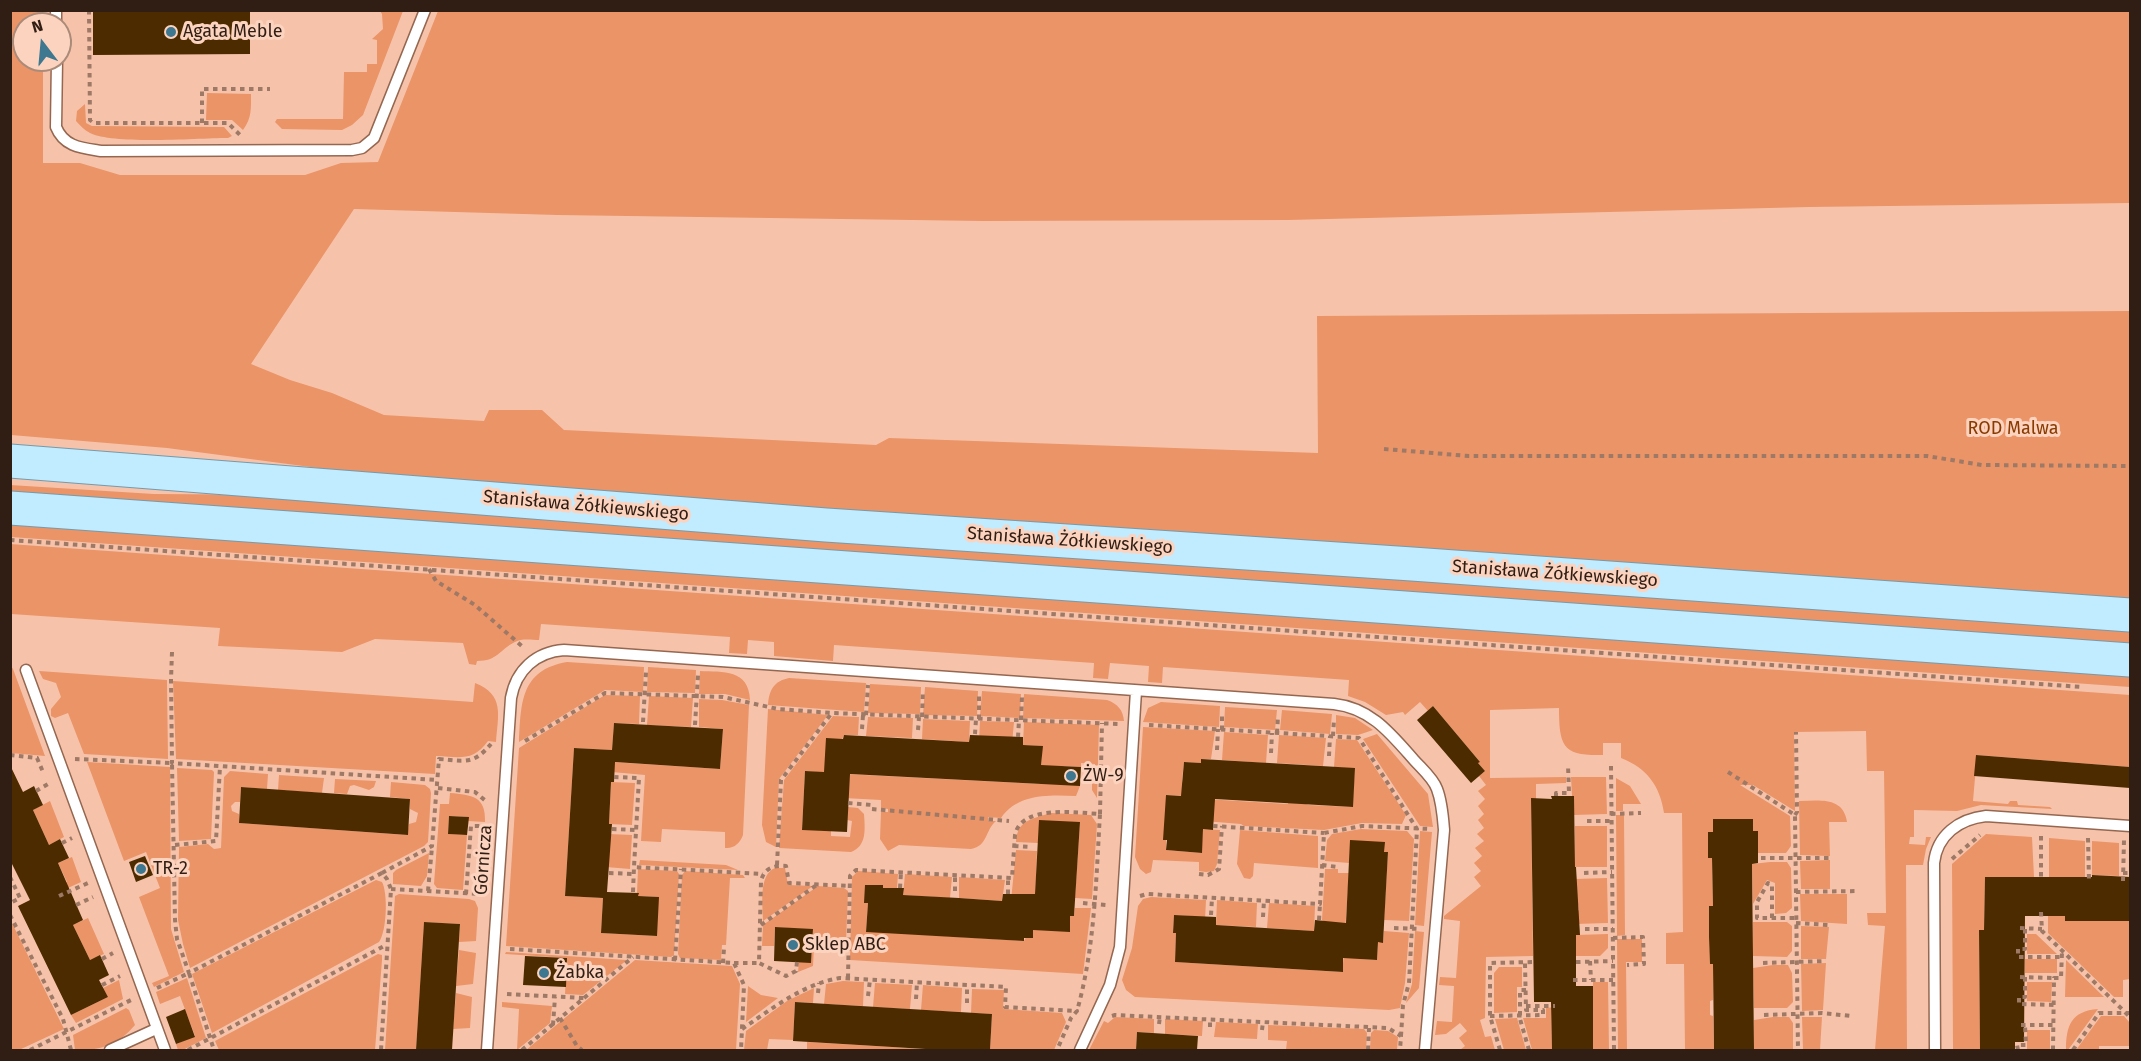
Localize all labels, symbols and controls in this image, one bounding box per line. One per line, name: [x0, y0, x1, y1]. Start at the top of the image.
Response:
north arrow: [12, 12, 72, 72]
text: N: [30, 16, 45, 37]
place label: Agata Meble: [183, 21, 283, 43]
marker: Agata Meble: [164, 25, 178, 39]
park label: ROD Malwa: [1968, 418, 2058, 440]
street label: Stanisława Żółkiewskiego: [482, 486, 690, 526]
street label: Stanisława Żółkiewskiego: [966, 523, 1174, 559]
street label: Stanisława Żółkiewskiego: [1451, 556, 1659, 592]
place label: ŻW-9: [1083, 765, 1124, 787]
marker: ŻW-9: [1064, 769, 1078, 783]
street label: Górnicza: [471, 824, 497, 896]
place label: TR-2: [153, 858, 188, 880]
marker: TR-2: [134, 862, 148, 876]
place label: Sklep ABC: [805, 934, 886, 956]
marker: Sklep ABC: [786, 938, 800, 952]
place label: Żabka: [556, 962, 604, 984]
marker: Żabka: [537, 966, 551, 980]

